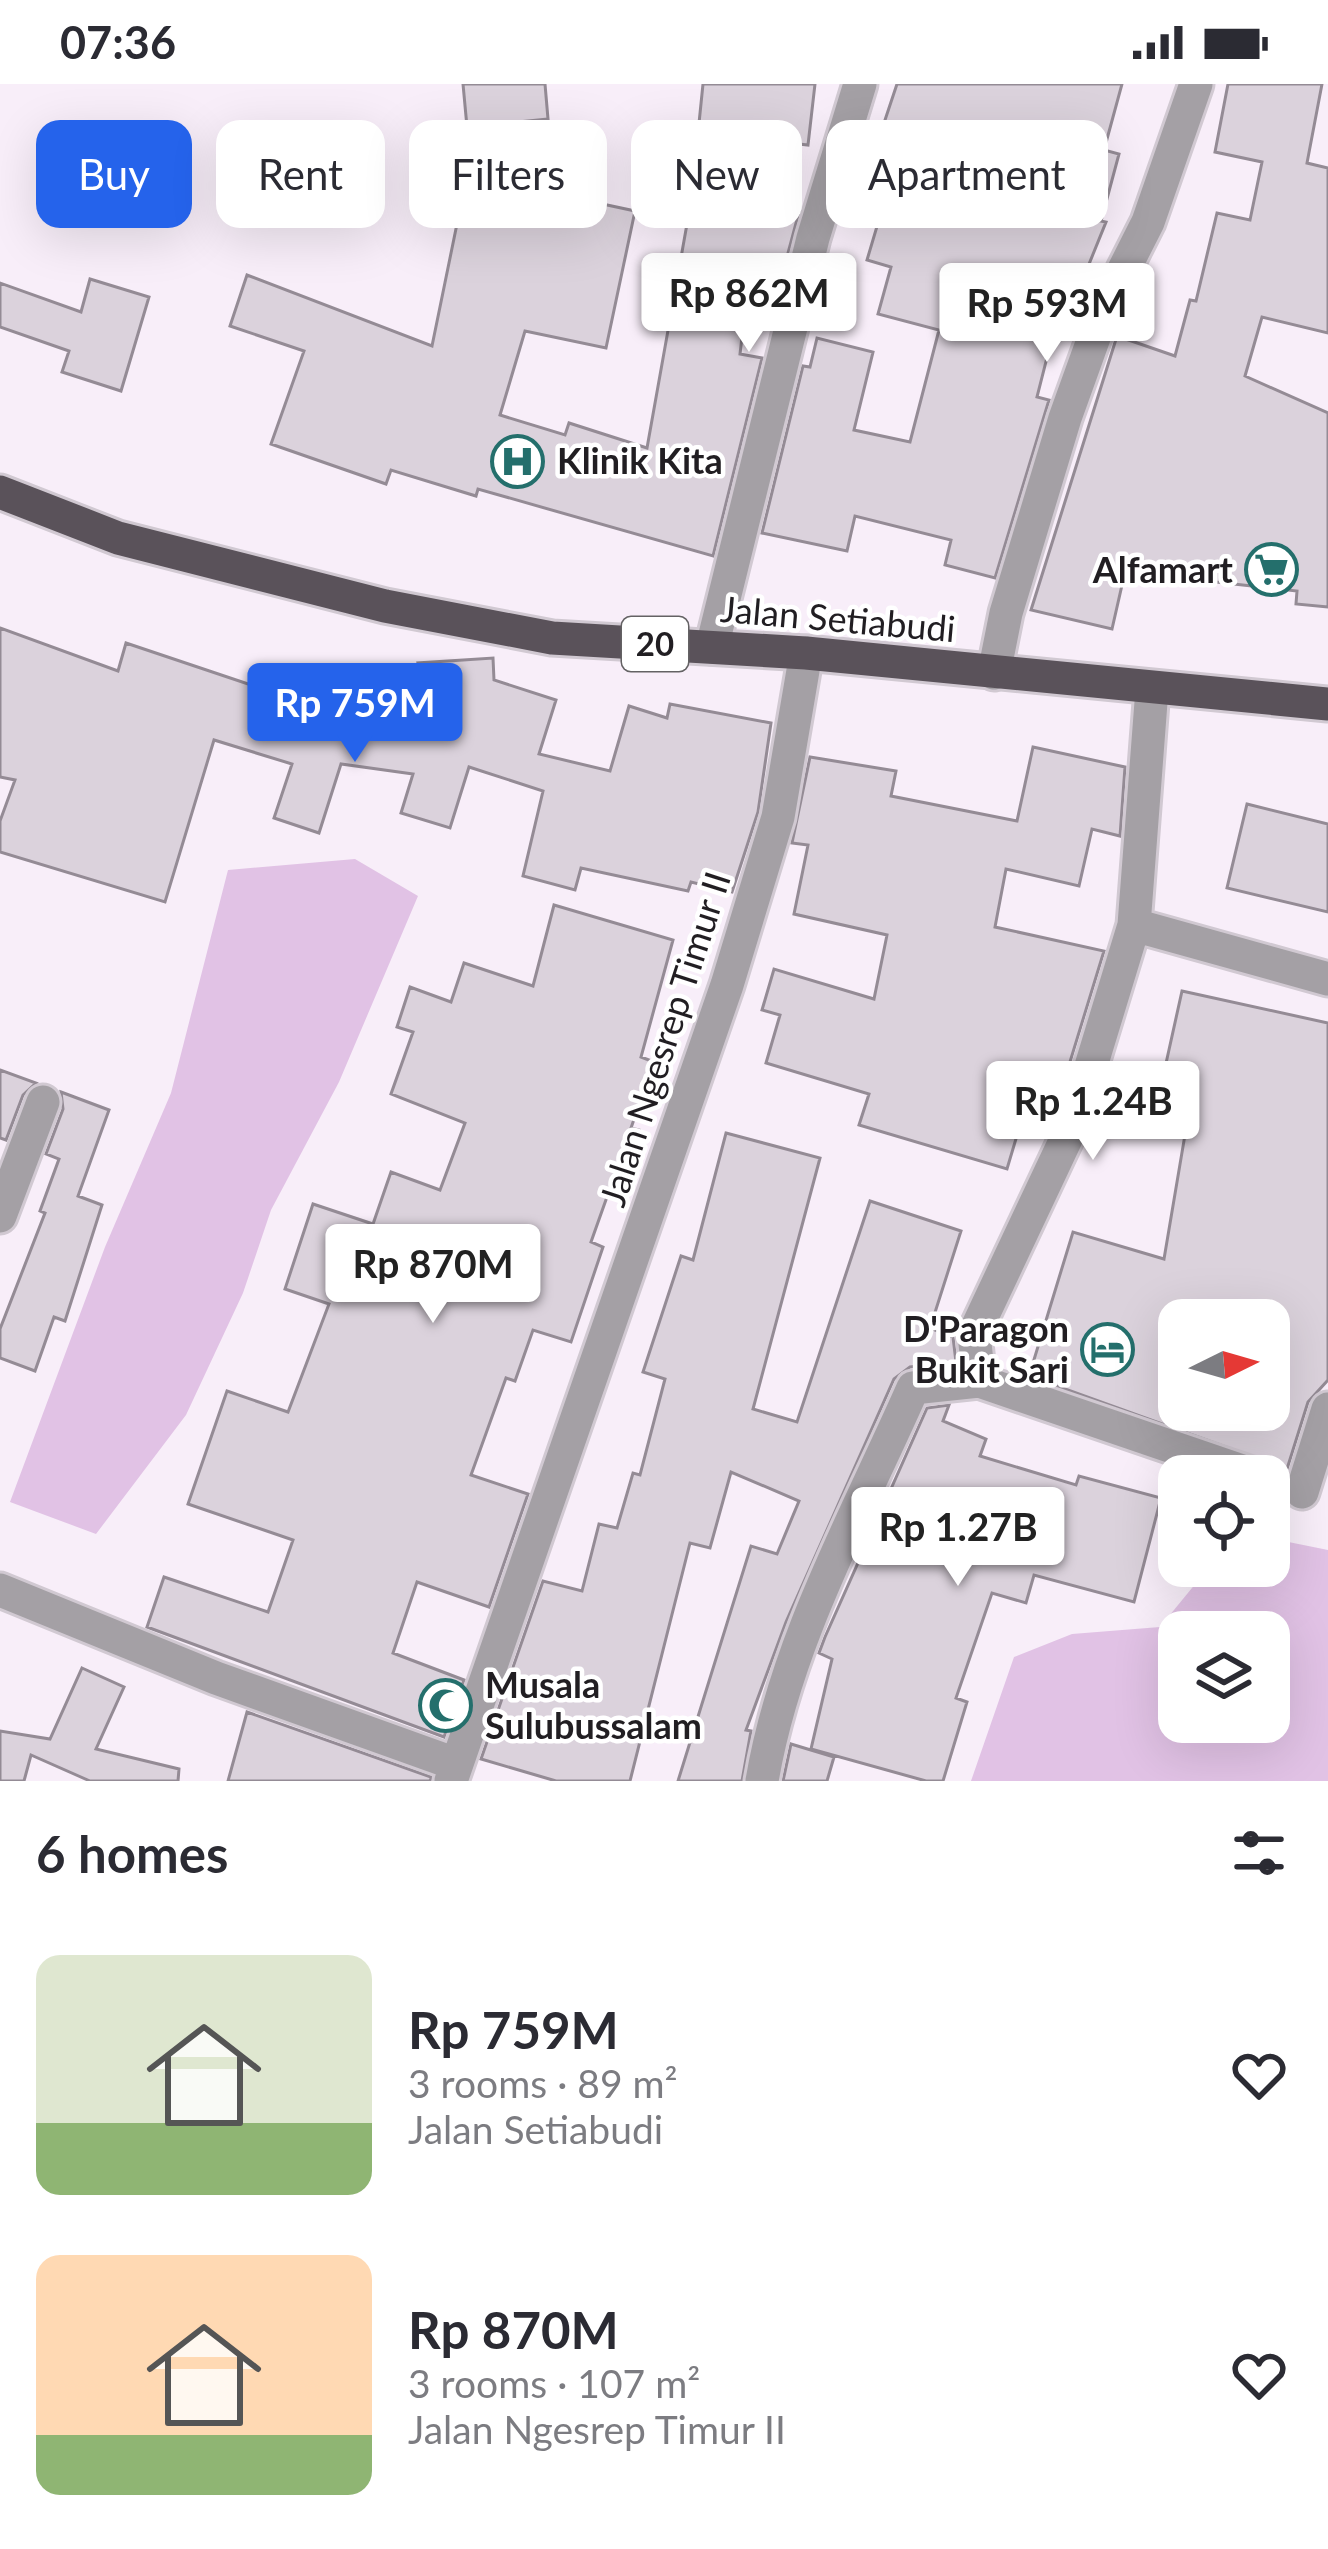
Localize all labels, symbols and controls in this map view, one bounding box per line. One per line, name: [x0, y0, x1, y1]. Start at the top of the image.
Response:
text: 07:36: [60, 15, 176, 69]
chip: Buy: [36, 120, 192, 228]
chip: Rent: [216, 120, 385, 228]
chip: Filters: [409, 120, 607, 228]
chip: New: [631, 120, 802, 228]
chip: Apartment: [826, 120, 1108, 228]
pin: Rp 862M: [638, 253, 860, 355]
pin: Rp 593M: [936, 263, 1158, 365]
text: Rp 862M: [668, 269, 830, 315]
text: Rp 593M: [966, 279, 1128, 325]
hospital icon: Klinik Kita: [490, 433, 546, 489]
place label: Klinik Kita: [557, 438, 723, 482]
supermarket icon: Alfamart: [1244, 542, 1300, 598]
place label: Alfamart: [1092, 547, 1234, 591]
street label: Jalan Setiabudi: [719, 586, 957, 650]
road number: 20: [622, 617, 688, 671]
pin: Rp 759M: [244, 663, 466, 765]
text: Rp 759M: [274, 679, 436, 725]
street label: Jalan Ngesrep Timur II: [589, 866, 739, 1211]
pin: Rp 1.24B: [969, 1061, 1217, 1163]
text: Rp 1.24B: [1013, 1077, 1173, 1123]
pin: Rp 870M: [322, 1224, 544, 1326]
text: Rp 870M: [352, 1240, 514, 1286]
north arrow: [1158, 1299, 1290, 1431]
map controls: [1158, 1299, 1290, 1743]
place label: D'Paragon Bukit Sari: [903, 1306, 1069, 1391]
hotel icon: D'Paragon Bukit Sari: [1080, 1322, 1136, 1378]
button: locate: [1158, 1455, 1290, 1587]
pin: Rp 1.27B: [834, 1487, 1082, 1589]
text: Rp 1.27B: [878, 1503, 1038, 1549]
button: layers: [1158, 1611, 1290, 1743]
place label: Musala Sulubussalam: [485, 1662, 702, 1747]
mosque icon: Musala Sulubussalam: [418, 1678, 474, 1734]
icon: filters: [1226, 1820, 1292, 1886]
text: 6 homes: [36, 1823, 228, 1884]
text: Rp 759M: [408, 1999, 619, 2060]
icon: home: [132, 2003, 276, 2147]
icon: heart: [1226, 2042, 1292, 2108]
text: 3 rooms · 89 m²: [408, 2060, 678, 2106]
text: Jalan Setiabudi: [408, 2106, 663, 2152]
text: Rp 870M: [408, 2299, 619, 2360]
icon: home: [132, 2303, 276, 2447]
icon: heart: [1226, 2342, 1292, 2408]
text: 3 rooms · 107 m²: [408, 2360, 700, 2406]
text: Jalan Ngesrep Timur II: [408, 2406, 786, 2452]

